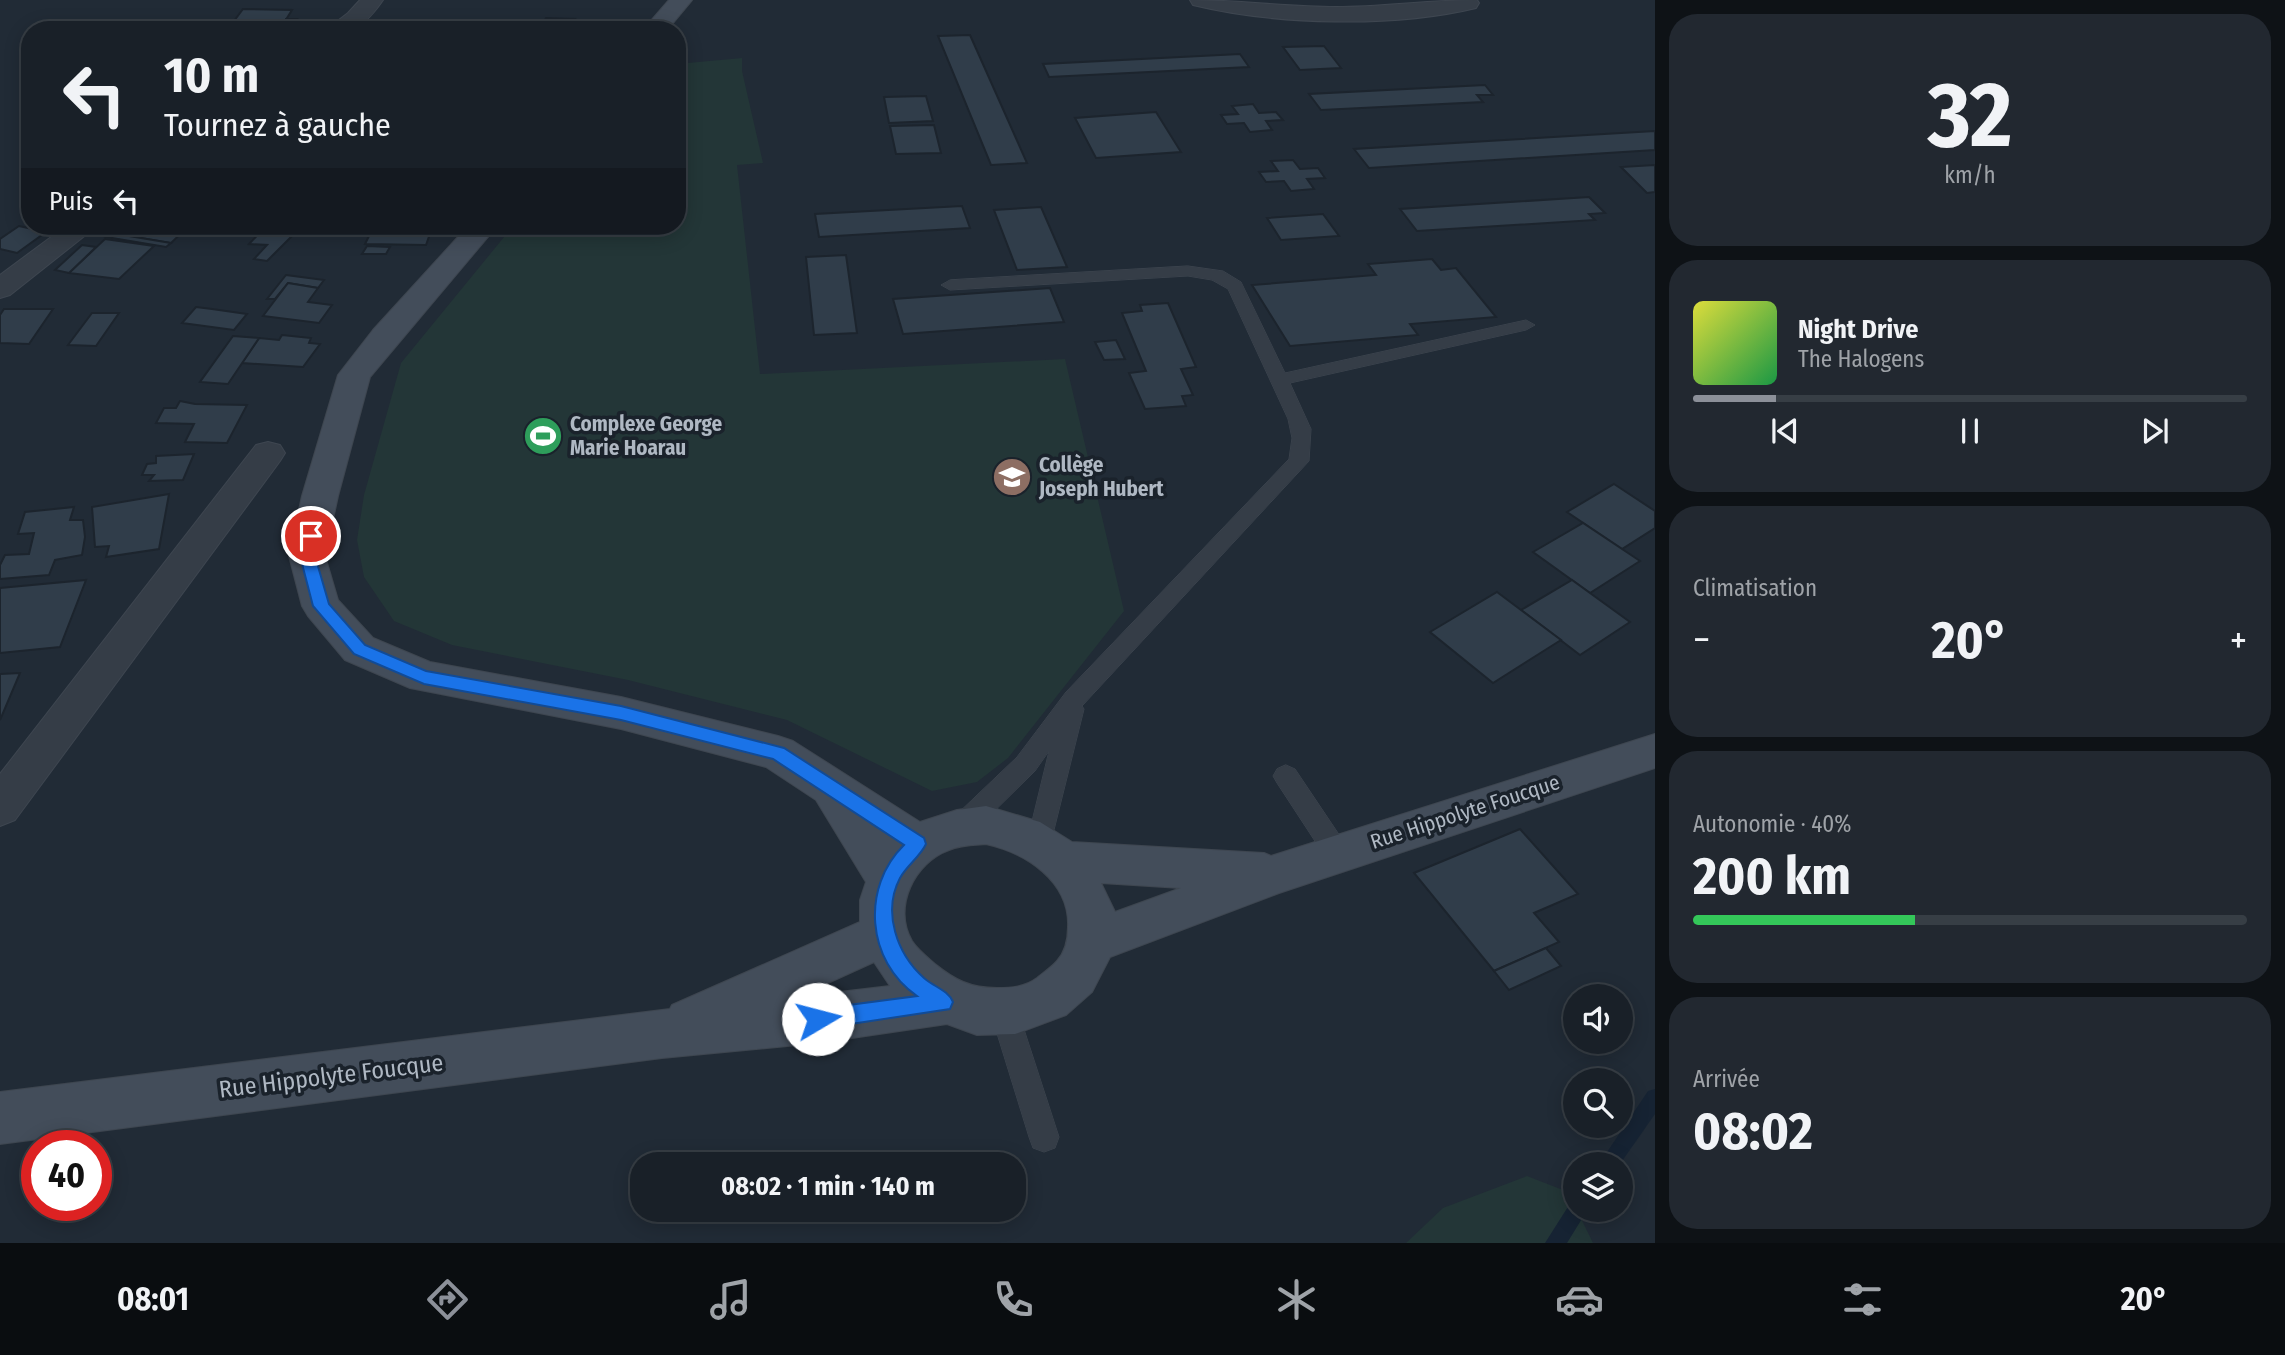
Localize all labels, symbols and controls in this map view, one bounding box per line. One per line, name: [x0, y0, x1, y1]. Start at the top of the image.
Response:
text: 10 m: [164, 46, 259, 105]
icon: left: [49, 49, 140, 140]
text: 32: [1928, 61, 2012, 170]
text: Tournez à gauche: [164, 106, 391, 144]
text: km/h: [1944, 161, 1996, 189]
icon: left: [107, 182, 145, 220]
text: Puis: [49, 186, 93, 217]
text: Night Drive: [1798, 314, 1918, 345]
text: The Halogens: [1798, 345, 1924, 373]
place label: Complexe George Marie Hoarau: [570, 411, 723, 461]
icon: previous: [1766, 412, 1804, 450]
icon: pause: [1951, 412, 1989, 450]
icon: next: [2136, 412, 2174, 450]
sports icon: Complexe George Marie Hoarau: [522, 415, 564, 457]
place label: Collège Joseph Hubert: [1038, 452, 1164, 502]
school or university icon: Collège Joseph Hubert: [991, 456, 1033, 498]
pin: [281, 506, 341, 566]
icon: arrive: [292, 517, 330, 555]
text: Climatisation: [1693, 574, 1817, 602]
text: 20°: [1932, 609, 2008, 672]
text: −: [1693, 617, 1710, 663]
text: +: [2230, 617, 2247, 663]
street label: Rue Hippolyte Foucque: [1367, 769, 1563, 855]
text: Autonomie · 40%: [1693, 810, 1851, 838]
text: 200 km: [1693, 845, 1851, 908]
position arrow: [781, 982, 855, 1056]
map controls: [1563, 984, 1633, 1222]
button: sound: [1563, 984, 1633, 1054]
street label: Rue Hippolyte Foucque: [217, 1048, 445, 1104]
text: Arrivée: [1693, 1065, 1760, 1093]
button: search: [1563, 1068, 1633, 1138]
text: 08:02: [1693, 1100, 1813, 1163]
speed limit sign: 40: [21, 1130, 112, 1221]
button: layers: [1563, 1152, 1633, 1222]
text: 08:02 · 1 min · 140 m: [721, 1171, 935, 1202]
icon: directions: [423, 1275, 472, 1324]
icon: music: [706, 1275, 755, 1324]
icon: phone: [989, 1275, 1038, 1324]
icon: climate: [1272, 1275, 1321, 1324]
icon: car: [1555, 1275, 1604, 1324]
icon: filters: [1838, 1275, 1887, 1324]
text: 08:01: [117, 1280, 189, 1318]
text: 20°: [2121, 1280, 2168, 1318]

